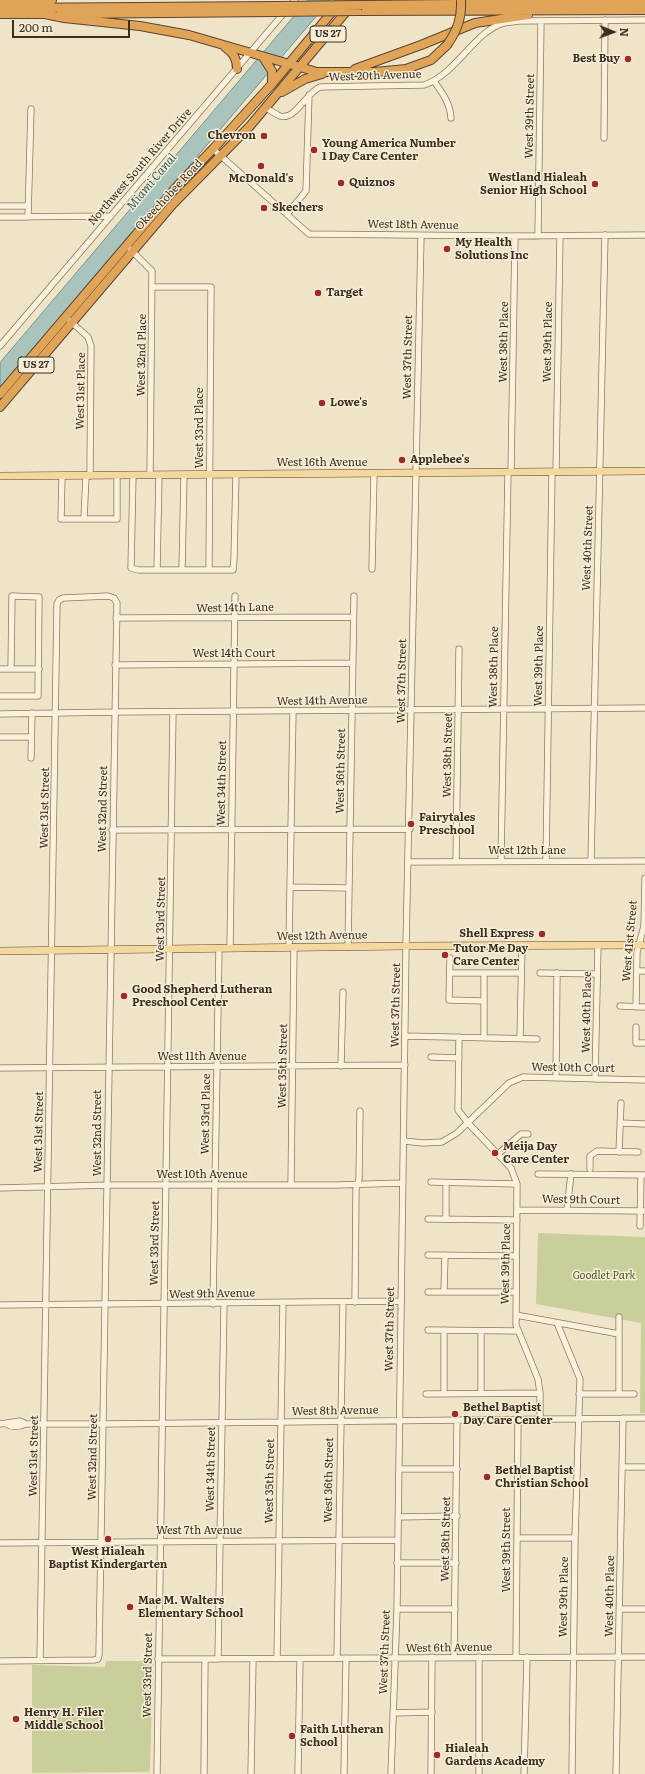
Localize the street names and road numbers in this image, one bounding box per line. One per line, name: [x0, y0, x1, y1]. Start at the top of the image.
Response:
road number: US 27: [310, 26, 346, 42]
street label: West 20th Avenue: [329, 68, 421, 84]
street label: West 39th Street: [523, 73, 537, 159]
street label: Northwest South River Drive: [86, 106, 194, 228]
street label: Okeechobee Road: [133, 157, 205, 233]
street label: West 18th Avenue: [367, 218, 459, 232]
street label: West 38th Place: [497, 301, 511, 383]
street label: West 39th Place: [541, 301, 555, 383]
street label: West 32nd Place: [135, 314, 149, 396]
street label: West 37th Street: [401, 315, 415, 399]
street label: West 31st Place: [74, 352, 88, 430]
road number: US 27: [18, 357, 54, 373]
street label: West 33rd Place: [193, 387, 207, 469]
street label: West 16th Avenue: [276, 456, 368, 470]
street label: West 40th Street: [580, 505, 596, 591]
street label: West 14th Lane: [196, 601, 274, 615]
street label: West 39th Place: [532, 625, 546, 707]
street label: West 38th Place: [487, 626, 501, 708]
street label: West 37th Street: [395, 639, 409, 723]
street label: West 14th Court: [193, 647, 275, 661]
street label: West 14th Avenue: [277, 694, 367, 708]
street label: West 38th Street: [441, 712, 455, 798]
street label: West 36th Street: [334, 728, 348, 814]
street label: West 34th Street: [215, 740, 229, 826]
street label: West 32nd Street: [96, 765, 110, 853]
street label: West 31st Street: [38, 767, 52, 849]
street label: West 12th Lane: [488, 844, 566, 858]
street label: West 33rd Street: [154, 876, 168, 962]
street label: West 41st Street: [620, 900, 640, 982]
street label: West 12th Avenue: [277, 929, 367, 943]
street label: West 37th Street: [389, 963, 403, 1047]
street label: West 40th Place: [580, 971, 594, 1053]
street label: West 35th Street: [276, 1023, 290, 1109]
street label: West 11th Avenue: [157, 1050, 247, 1064]
street label: West 10th Court: [531, 1061, 615, 1075]
street label: West 33rd Place: [199, 1073, 213, 1155]
street label: West 32nd Street: [91, 1090, 105, 1176]
street label: West 31st Street: [32, 1091, 46, 1173]
street label: West 10th Avenue: [156, 1168, 248, 1182]
street label: West 9th Court: [542, 1193, 620, 1207]
street label: West 33rd Street: [148, 1200, 162, 1286]
street label: West 39th Place: [499, 1223, 513, 1305]
street label: West 9th Avenue: [169, 1287, 255, 1301]
street label: West 37th Street: [383, 1287, 397, 1371]
street label: West 8th Avenue: [292, 1404, 378, 1418]
street label: West 32nd Street: [86, 1413, 100, 1501]
street label: West 31st Street: [27, 1415, 41, 1497]
street label: West 34th Street: [204, 1426, 218, 1512]
street label: West 36th Street: [322, 1437, 336, 1523]
street label: West 35th Street: [263, 1438, 277, 1524]
street label: West 38th Street: [439, 1496, 453, 1582]
street label: West 39th Street: [500, 1507, 514, 1593]
street label: West 7th Avenue: [156, 1524, 242, 1538]
street label: West 40th Place: [603, 1555, 617, 1637]
street label: West 39th Place: [557, 1556, 571, 1638]
street label: West 37th Street: [377, 1609, 393, 1695]
street label: West 33rd Street: [141, 1632, 155, 1718]
street label: West 6th Avenue: [406, 1641, 492, 1655]

